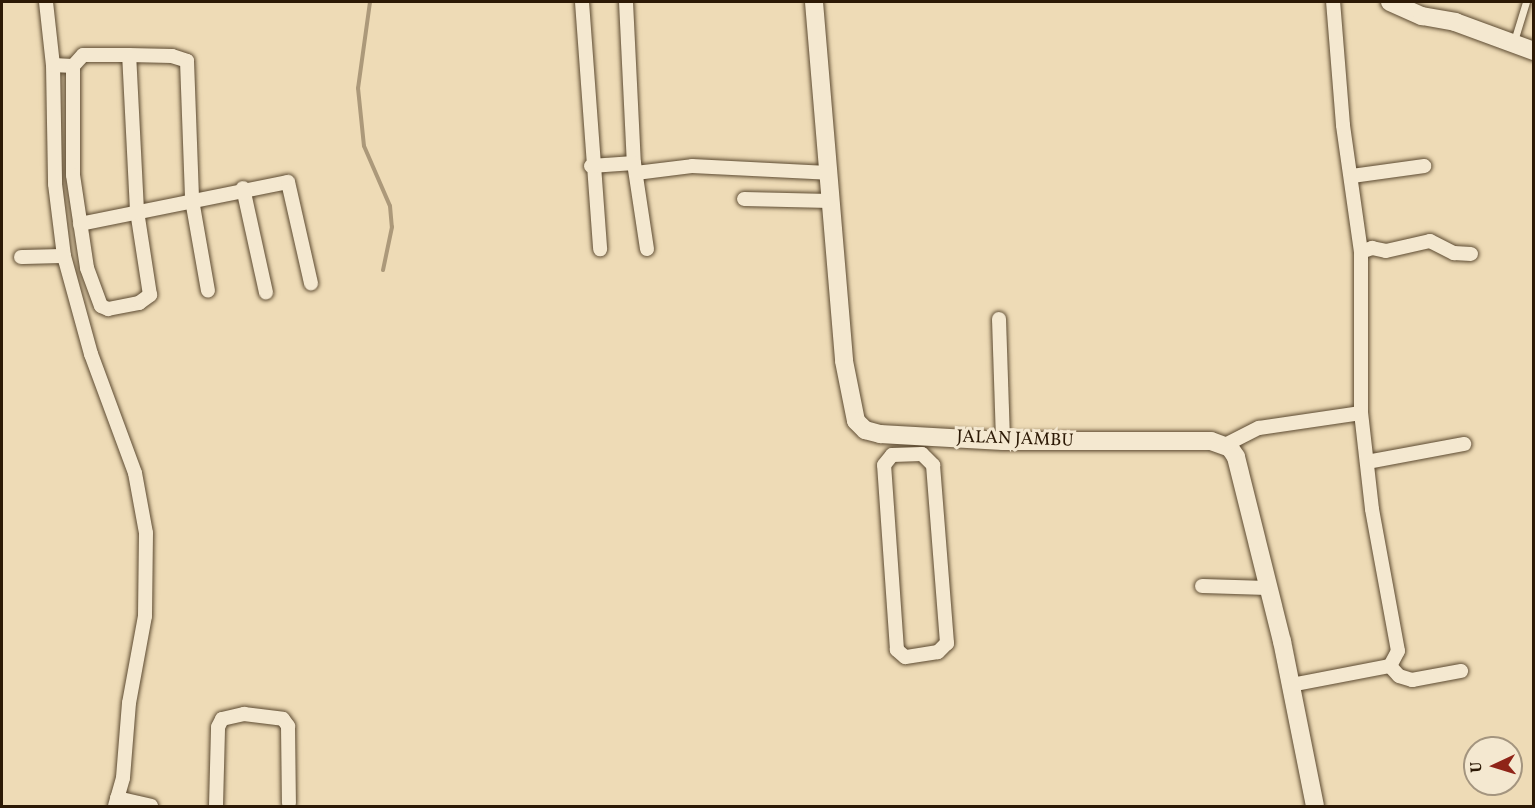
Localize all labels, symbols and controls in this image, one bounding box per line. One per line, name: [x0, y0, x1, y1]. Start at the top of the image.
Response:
street label: JALAN JAMBU: [956, 427, 1074, 453]
north arrow: [1463, 736, 1523, 796]
text: U: [1466, 761, 1488, 773]

